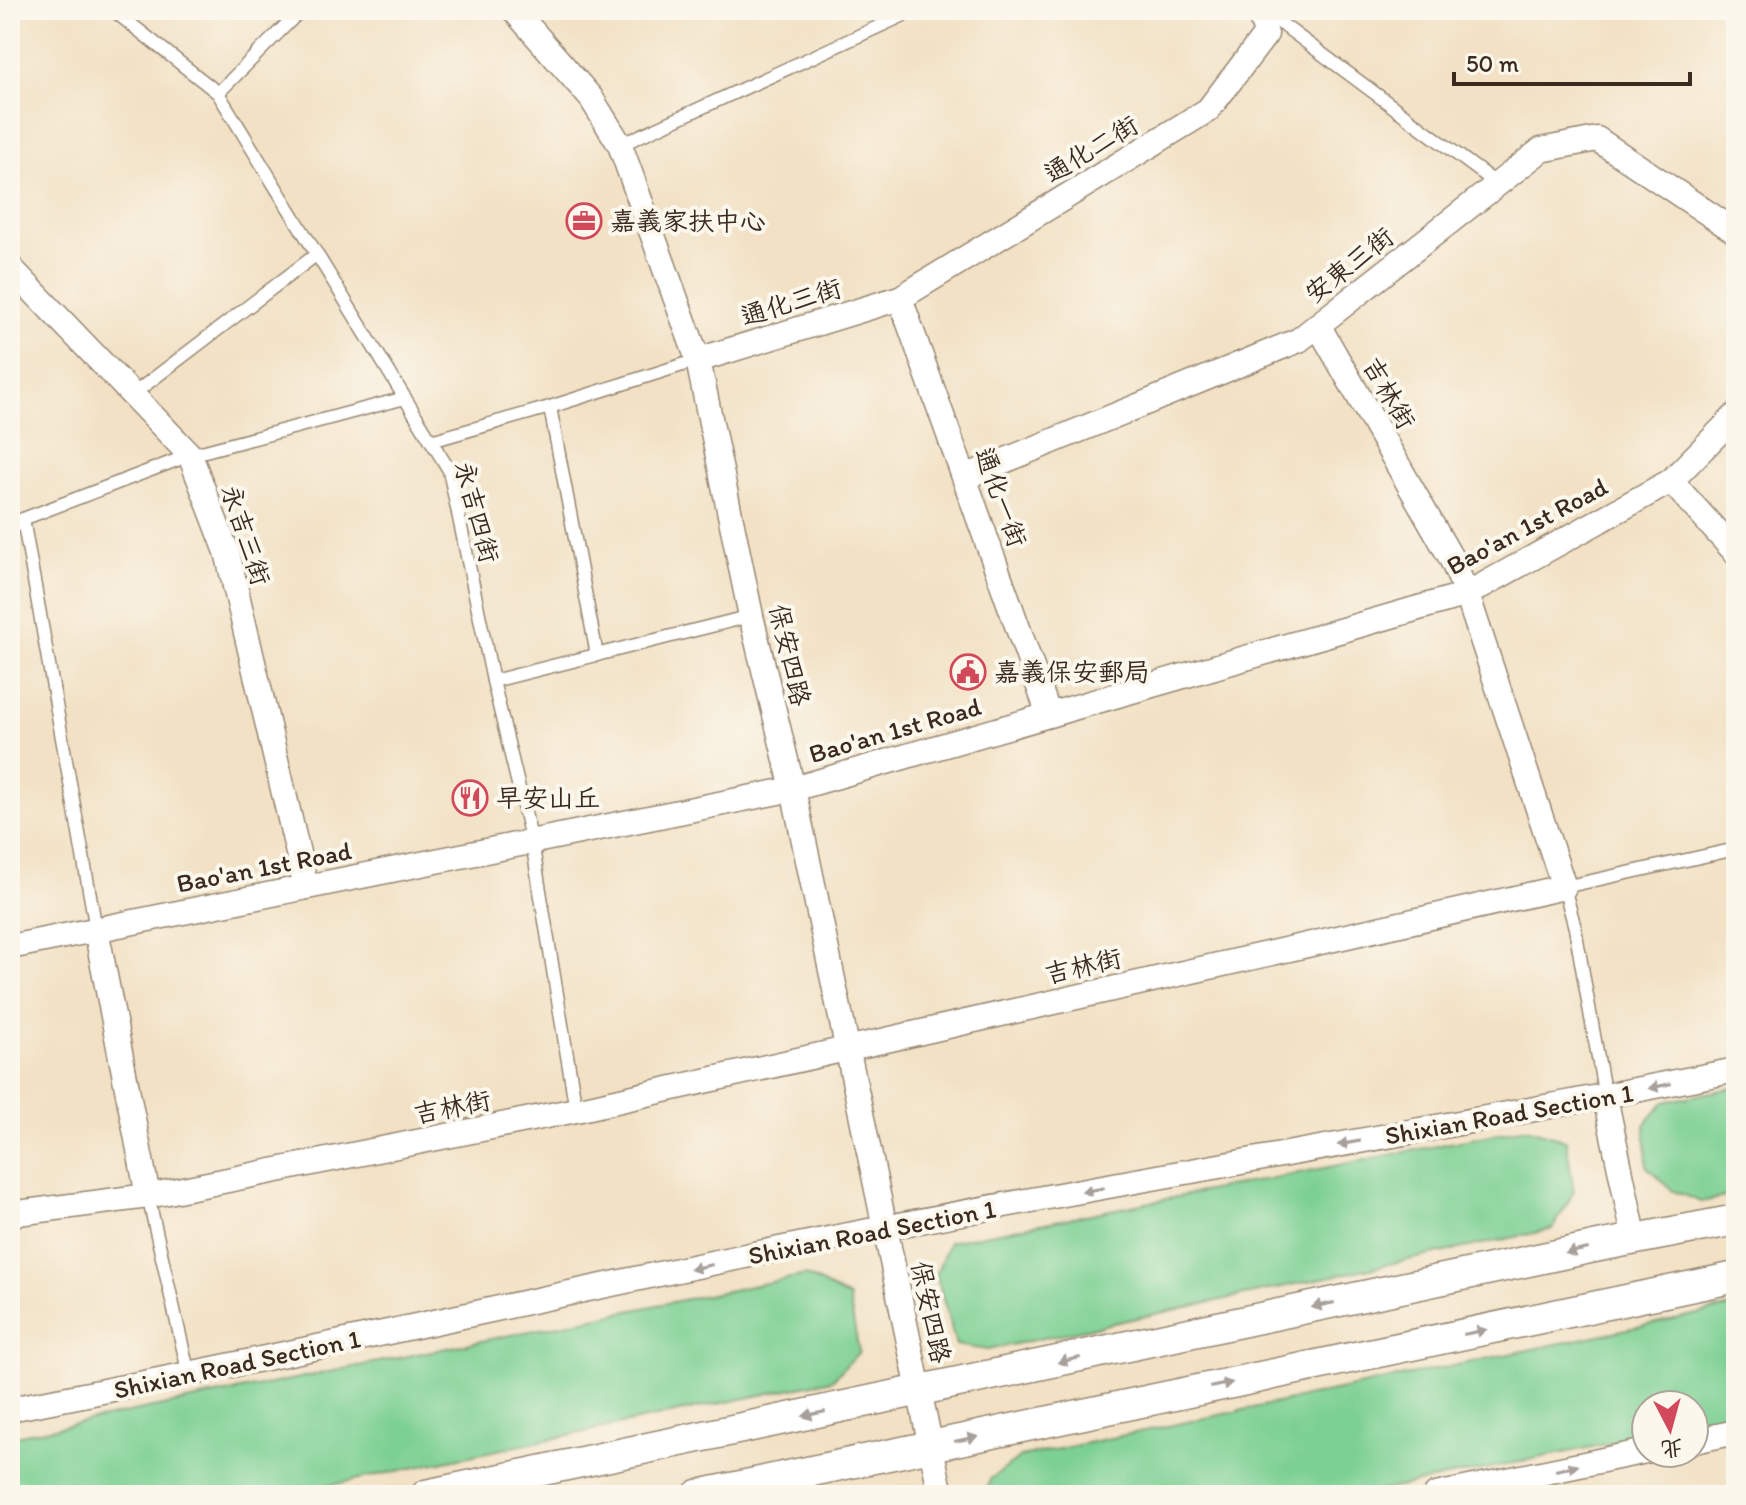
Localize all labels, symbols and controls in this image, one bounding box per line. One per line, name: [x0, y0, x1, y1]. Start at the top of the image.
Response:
scale bar: [1454, 36, 1690, 86]
text: 50 m: [1466, 49, 1519, 78]
street label: 通化二街: [1038, 108, 1144, 190]
office icon: 嘉義家扶中心: [565, 202, 603, 240]
place label: 嘉義家扶中心: [610, 205, 766, 237]
street label: 安東三街: [1298, 220, 1400, 310]
street label: 通化三街: [737, 271, 845, 333]
street label: 吉林街: [1356, 351, 1422, 435]
street label: 通化一街: [968, 443, 1034, 551]
street label: 永吉四街: [448, 458, 506, 566]
street label: Bao'an 1st Road: [1441, 470, 1614, 582]
street label: 永吉三街: [215, 481, 277, 589]
street label: 保安四路: [763, 601, 817, 709]
public building icon: 嘉義保安郵局: [949, 653, 987, 691]
place label: 嘉義保安郵局: [994, 656, 1150, 688]
street label: Bao'an 1st Road: [805, 690, 985, 770]
restaurant icon: 早安山丘: [451, 779, 489, 817]
place label: 早安山丘: [496, 782, 600, 814]
street label: Bao'an 1st Road: [174, 834, 355, 900]
street label: 吉林街: [1041, 942, 1125, 990]
street label: Shixian Road Section 1: [1382, 1076, 1636, 1152]
one-way arrow: [1647, 1080, 1672, 1092]
street label: 吉林街: [411, 1084, 493, 1130]
one-way arrow: [1336, 1138, 1361, 1150]
one-way arrow: [1080, 1184, 1105, 1196]
street label: Shixian Road Section 1: [746, 1192, 998, 1272]
one-way arrow: [1564, 1245, 1589, 1258]
street label: 保安四路: [905, 1258, 957, 1366]
one-way arrow: [688, 1261, 713, 1274]
one-way arrow: [1310, 1300, 1335, 1312]
street label: Shixian Road Section 1: [111, 1322, 363, 1406]
one-way arrow: [1463, 1325, 1488, 1338]
one-way arrow: [1056, 1354, 1081, 1367]
one-way arrow: [1209, 1379, 1234, 1391]
north arrow: [1630, 1389, 1710, 1469]
one-way arrow: [802, 1408, 827, 1421]
one-way arrow: [954, 1432, 979, 1445]
text: 北: [1660, 1434, 1684, 1463]
one-way arrow: [1555, 1461, 1580, 1473]

